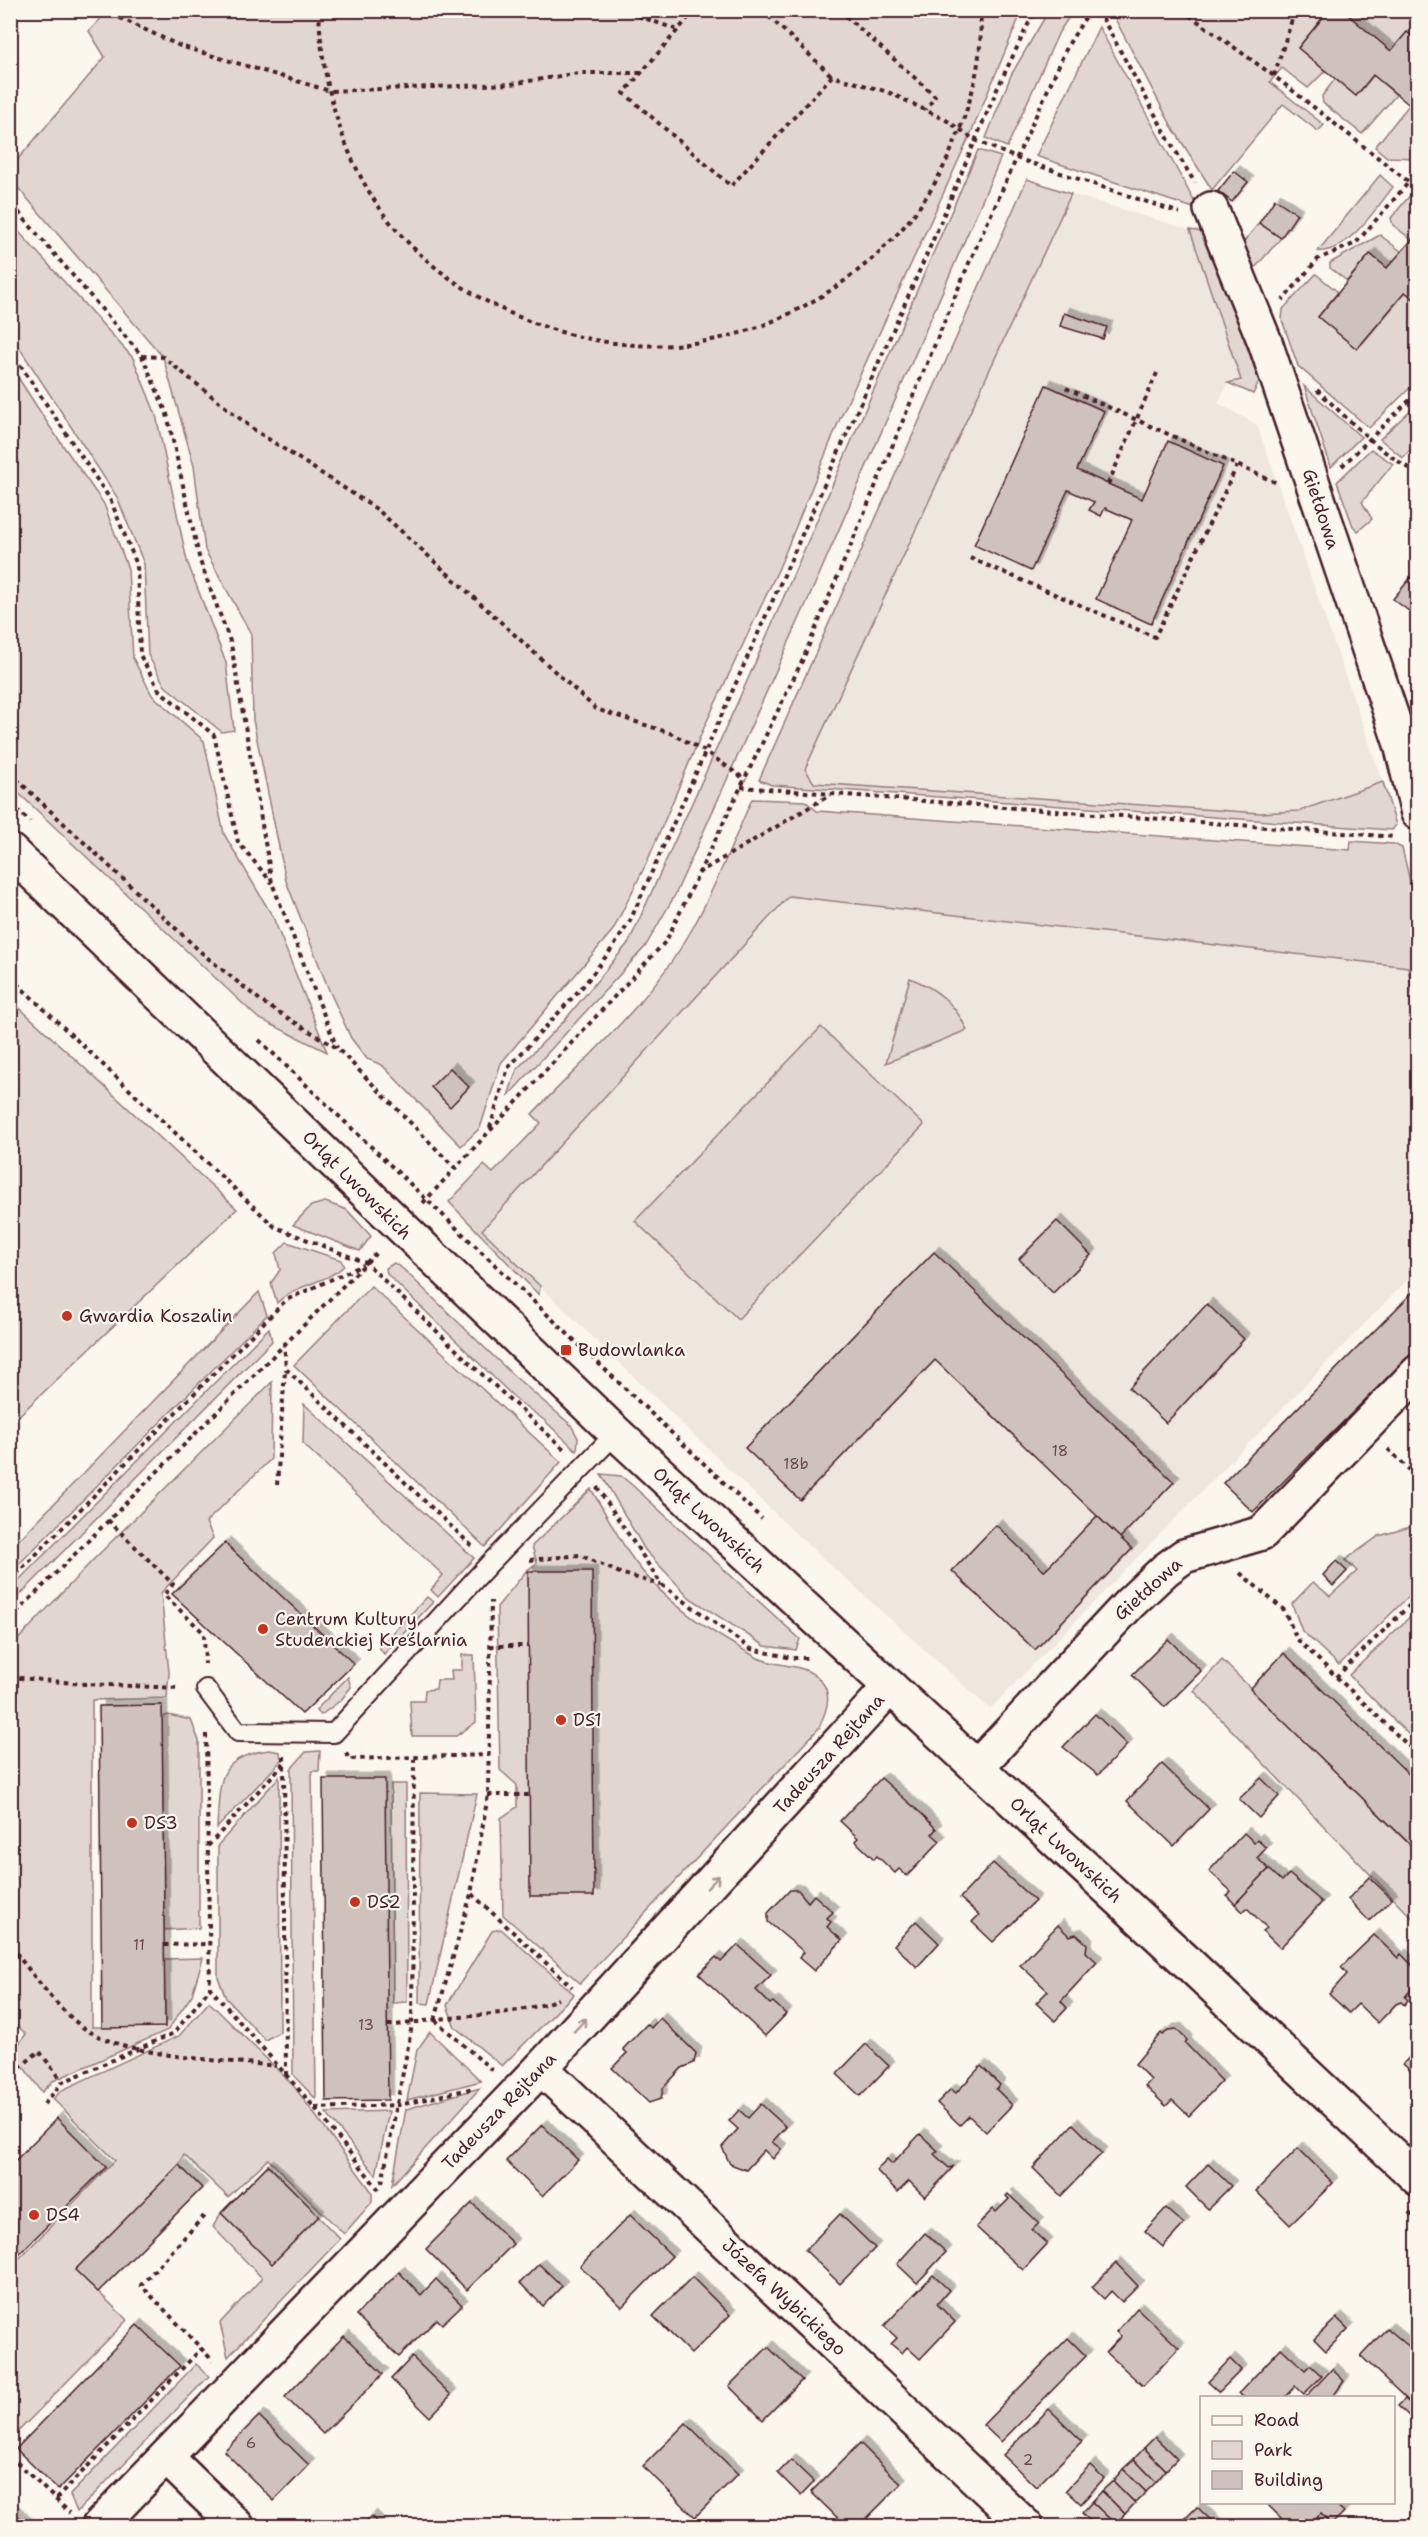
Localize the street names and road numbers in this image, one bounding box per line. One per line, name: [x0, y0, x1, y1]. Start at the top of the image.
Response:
street label: Giełdowa: [1297, 466, 1345, 552]
street label: Orląt Lwowskich: [297, 1125, 417, 1245]
street label: Orląt Lwowskich: [648, 1462, 770, 1578]
street label: Giełdowa: [1109, 1552, 1187, 1626]
street label: Tadeusza Rejtana: [768, 1688, 890, 1820]
street label: Orląt Lwowskich: [1005, 1792, 1127, 1908]
street label: Tadeusza Rejtana: [437, 2047, 561, 2175]
street label: Józefa Wybickiego: [717, 2233, 851, 2361]

